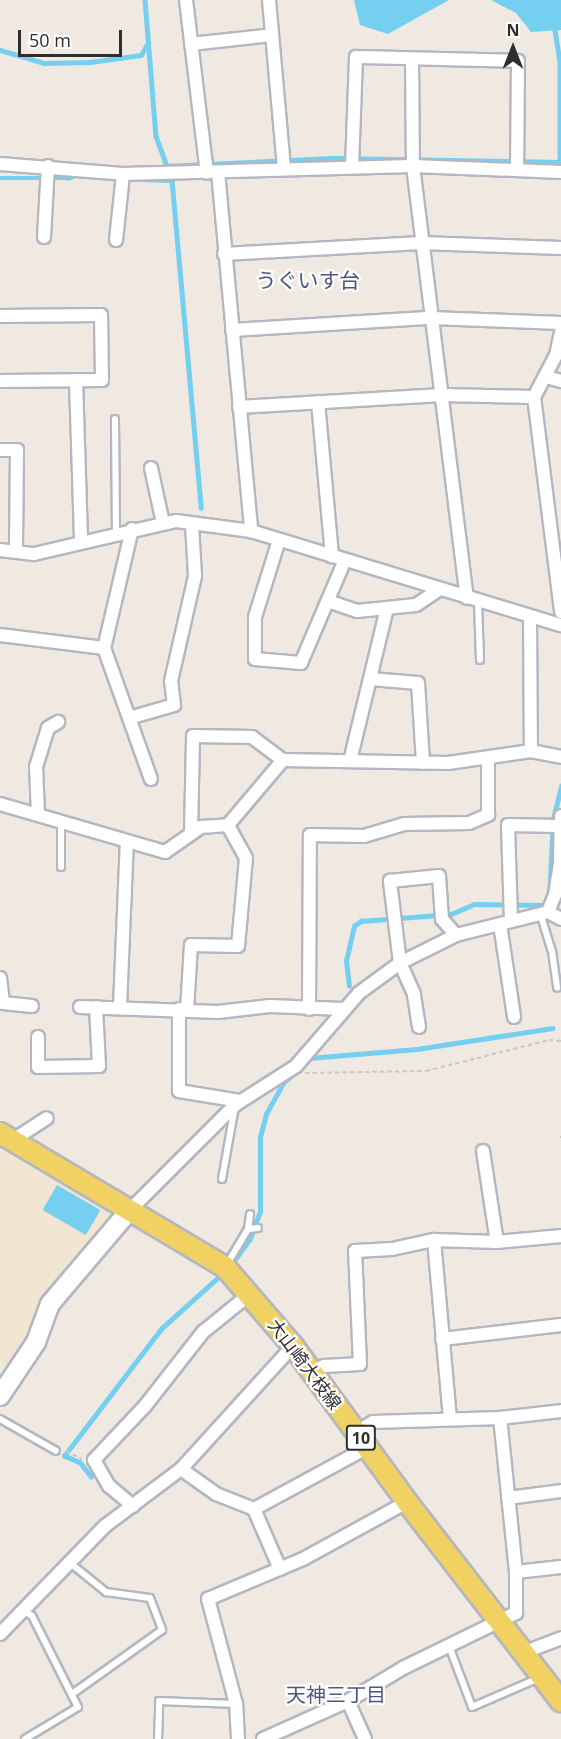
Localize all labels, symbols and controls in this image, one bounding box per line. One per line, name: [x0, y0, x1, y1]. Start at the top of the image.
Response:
scale bar: [21, 18, 124, 56]
north arrow: [483, 18, 543, 78]
text: N: [506, 19, 520, 41]
text: 50 m: [29, 28, 71, 52]
district label: うぐいす台: [256, 267, 360, 293]
street label: 大山崎大枝線: [264, 1314, 346, 1414]
road number: 10: [344, 1425, 378, 1451]
district label: 天神三丁目: [286, 1682, 386, 1706]

